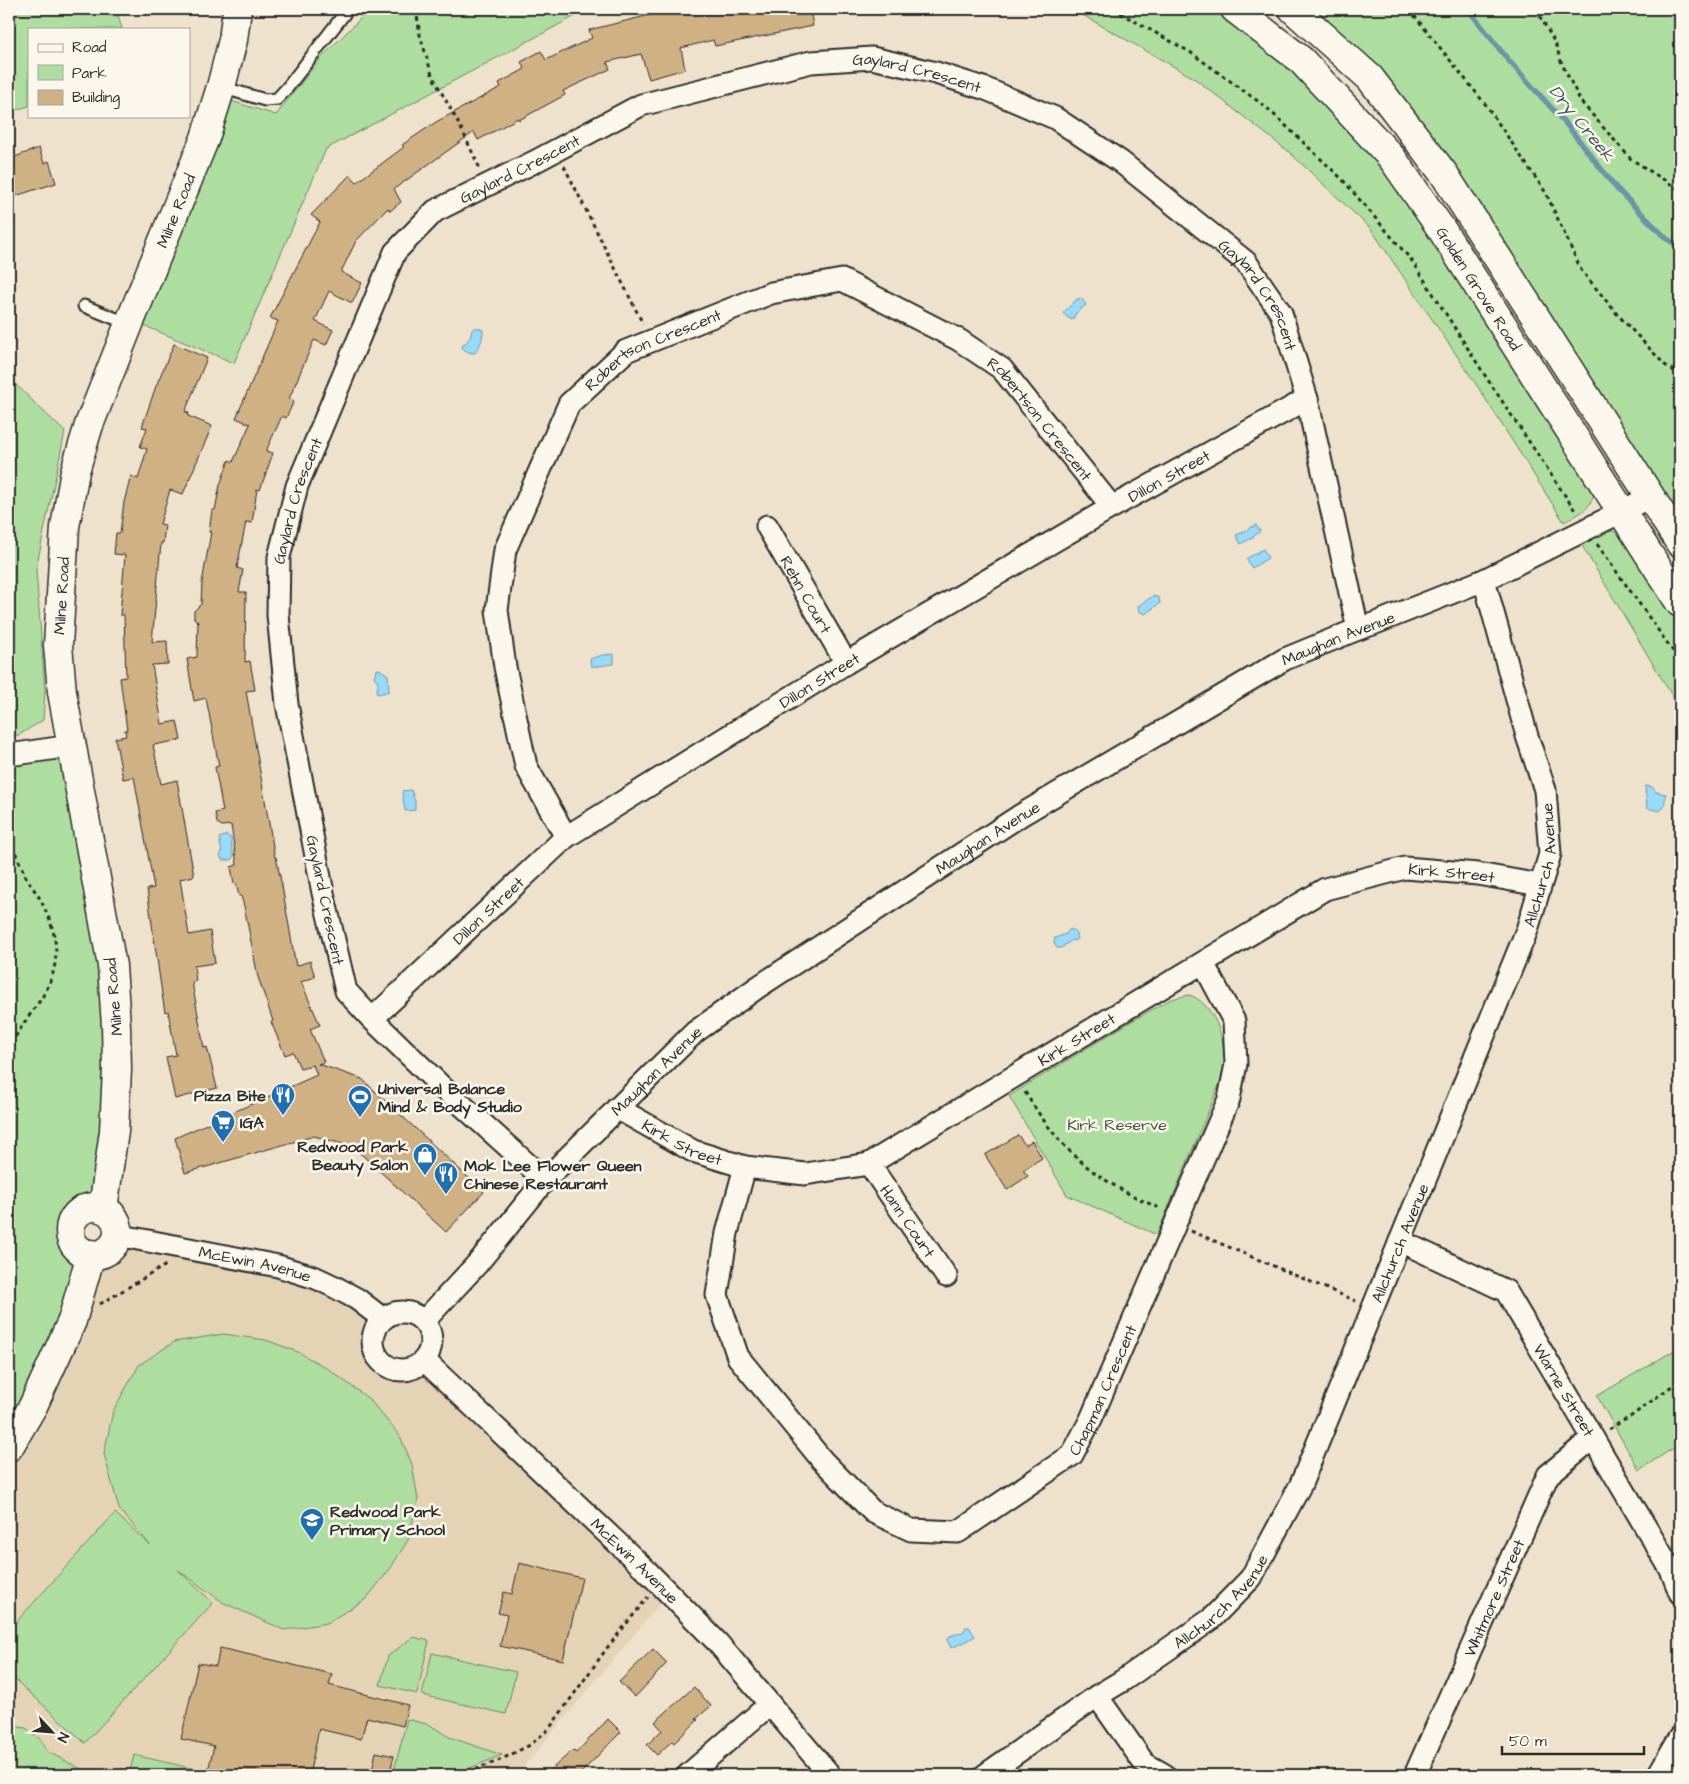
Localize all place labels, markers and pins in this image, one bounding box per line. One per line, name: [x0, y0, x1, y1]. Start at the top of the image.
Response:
place label: Universal Balance Mind & Body Studio: [378, 1078, 523, 1119]
restaurant icon: Pizza Bite: [270, 1082, 296, 1116]
sports icon: Universal Balance Mind & Body Studio: [347, 1084, 373, 1118]
place label: Pizza Bite: [194, 1085, 266, 1107]
supermarket icon: IGA: [210, 1109, 236, 1143]
place label: IGA: [240, 1112, 265, 1134]
place label: Redwood Park Beauty Salon: [297, 1136, 408, 1177]
shop icon: Redwood Park Beauty Salon: [412, 1142, 438, 1176]
place label: Mok Lee Flower Queen Chinese Restaurant: [464, 1155, 642, 1195]
restaurant icon: Mok Lee Flower Queen Chinese Restaurant: [433, 1161, 459, 1195]
place label: Redwood Park Primary School: [330, 1501, 445, 1542]
school or university icon: Redwood Park Primary School: [299, 1507, 325, 1541]

